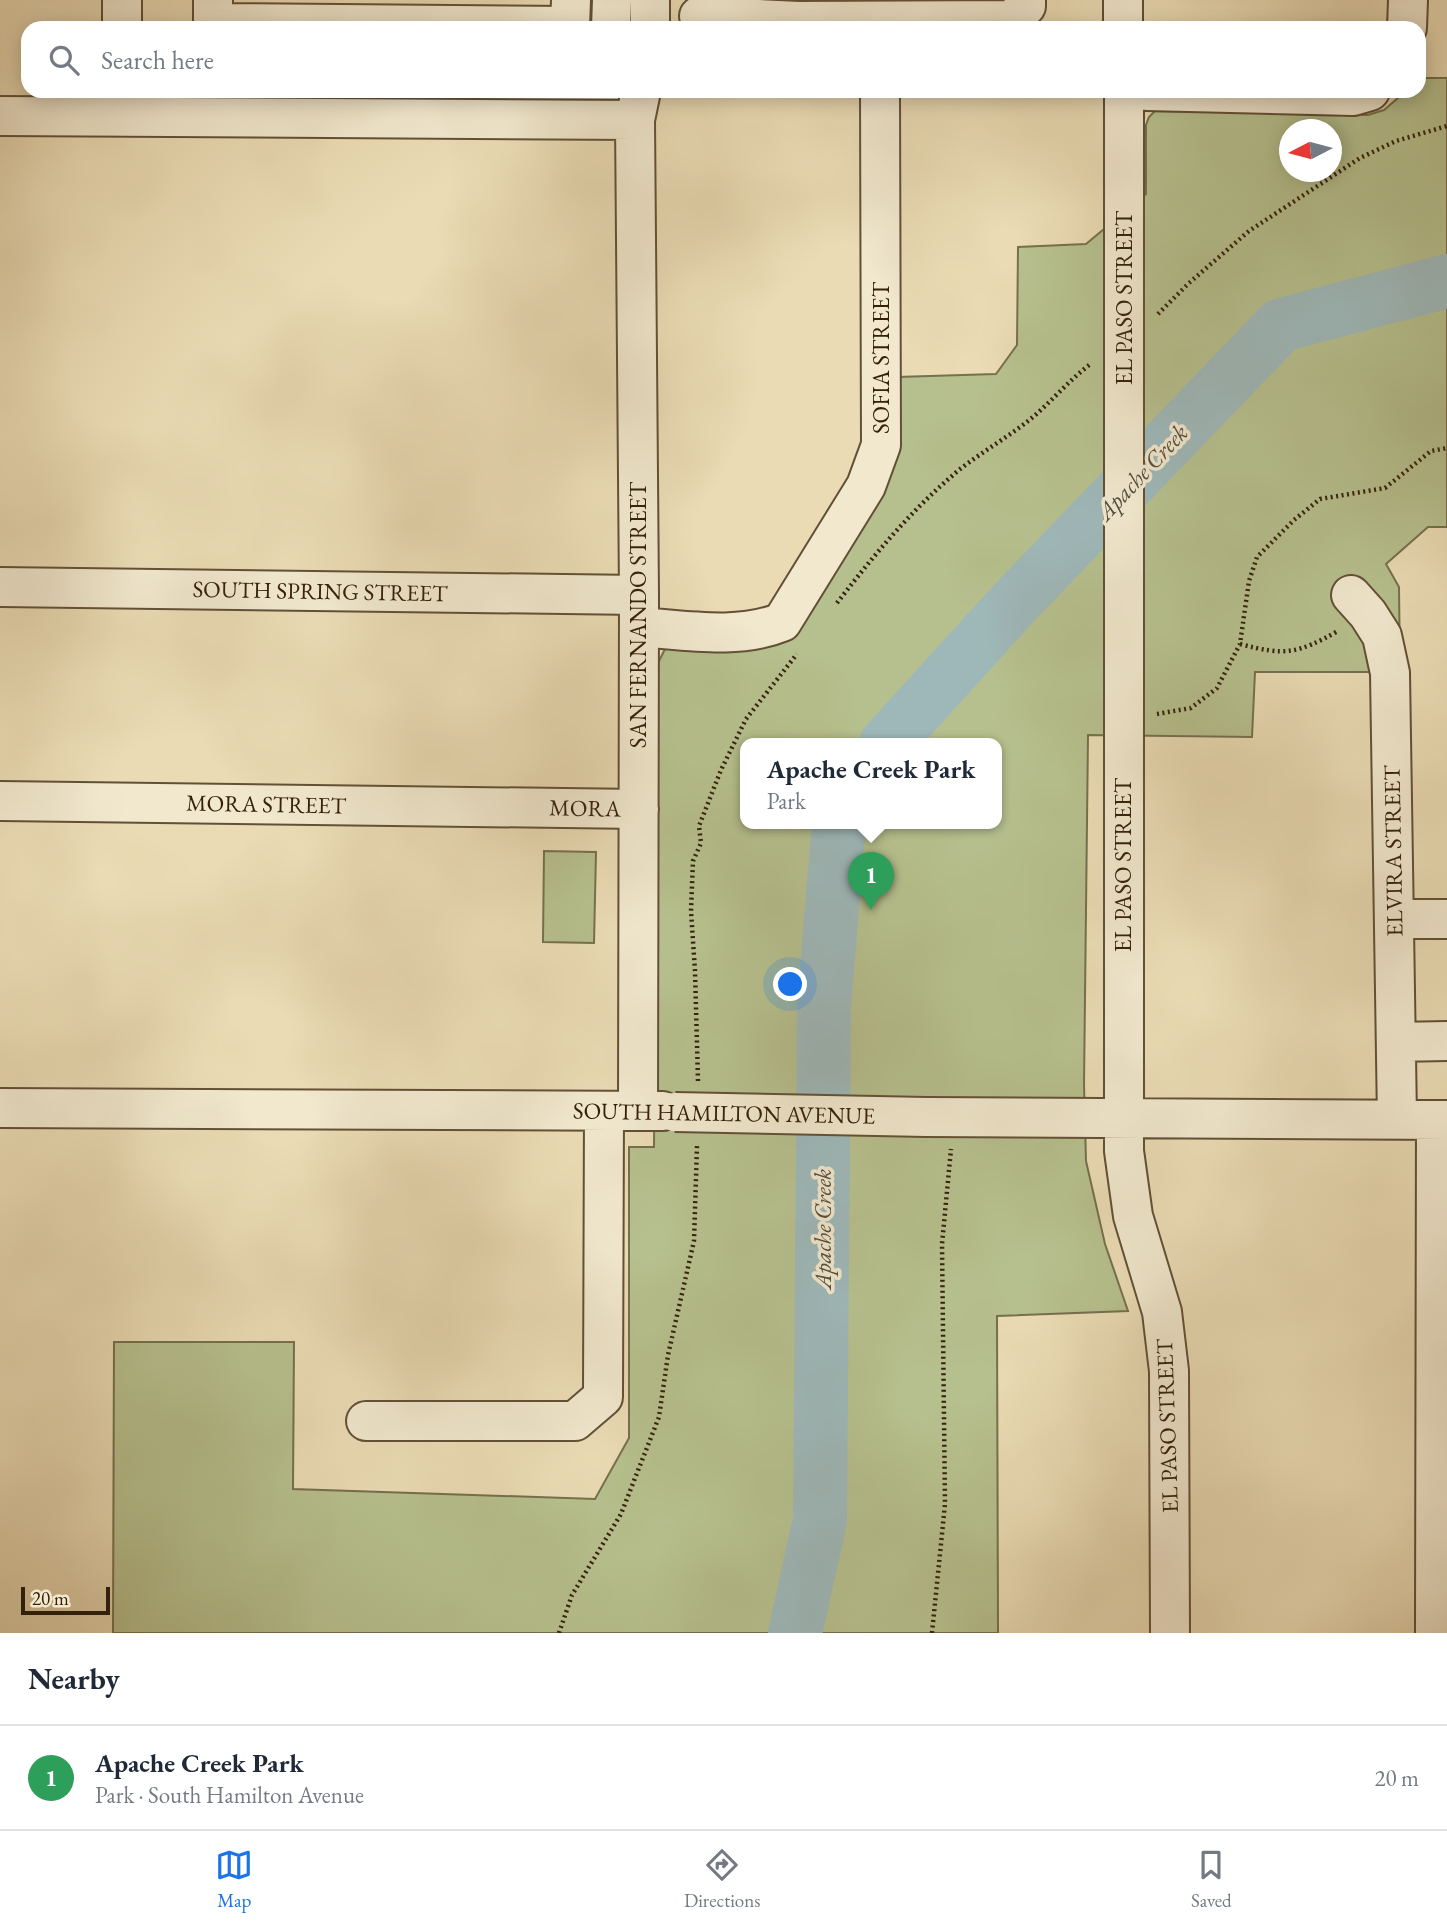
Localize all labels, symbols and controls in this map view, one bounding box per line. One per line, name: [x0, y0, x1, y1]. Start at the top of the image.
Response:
search box: [21, 21, 1426, 98]
icon: search: [45, 41, 83, 79]
text: Search here: [101, 43, 214, 77]
north arrow: [1279, 119, 1342, 182]
street label: EL PASO STREET: [1109, 210, 1139, 385]
street label: SOFIA STREET: [866, 281, 896, 434]
water label: Apache Creek: [1088, 417, 1194, 528]
street label: SAN FERNANDO STREET: [623, 481, 653, 748]
street label: SOUTH SPRING STREET: [192, 574, 448, 608]
popup: [740, 738, 1002, 829]
text: Apache Creek Park: [767, 752, 975, 786]
street label: ELVIRA STREET: [1376, 764, 1409, 937]
street label: EL PASO STREET: [1108, 777, 1138, 952]
text: Park: [767, 786, 806, 816]
street label: MORA STREET: [186, 788, 347, 820]
street label: MORA: [549, 792, 622, 824]
pin: 1: [848, 852, 894, 910]
your location: [773, 967, 807, 1001]
street label: SOUTH HAMILTON AVENUE: [573, 1095, 875, 1131]
water label: Apache Creek: [807, 1169, 838, 1291]
street label: EL PASO STREET: [1149, 1338, 1185, 1514]
scale bar: [21, 1584, 110, 1616]
text: 20 m: [32, 1586, 69, 1611]
text: Nearby: [28, 1659, 120, 1698]
text: Apache Creek Park: [95, 1746, 304, 1780]
text: 1: [45, 1763, 57, 1793]
text: 20 m: [1374, 1763, 1419, 1793]
text: Park · South Hamilton Avenue: [95, 1780, 364, 1810]
tab: Map: [215, 1846, 253, 1913]
tab: Directions: [684, 1846, 760, 1913]
tab: Saved: [1191, 1846, 1232, 1913]

